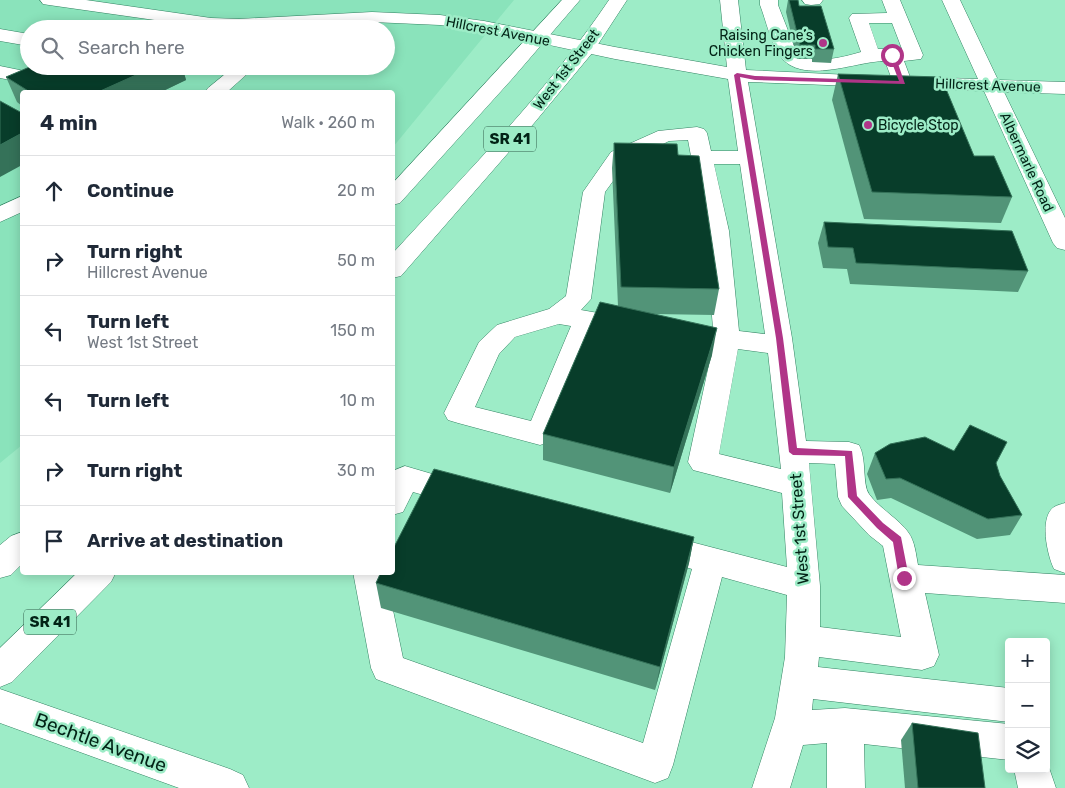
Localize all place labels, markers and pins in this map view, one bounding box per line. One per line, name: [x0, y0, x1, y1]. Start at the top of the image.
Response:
place label: Raising Cane’s Chicken Fingers: [709, 27, 813, 60]
marker: Raising Cane’s Chicken Fingers: [817, 37, 829, 49]
place label: Bicycle Stop: [878, 117, 959, 134]
marker: Bicycle Stop: [862, 119, 874, 131]

